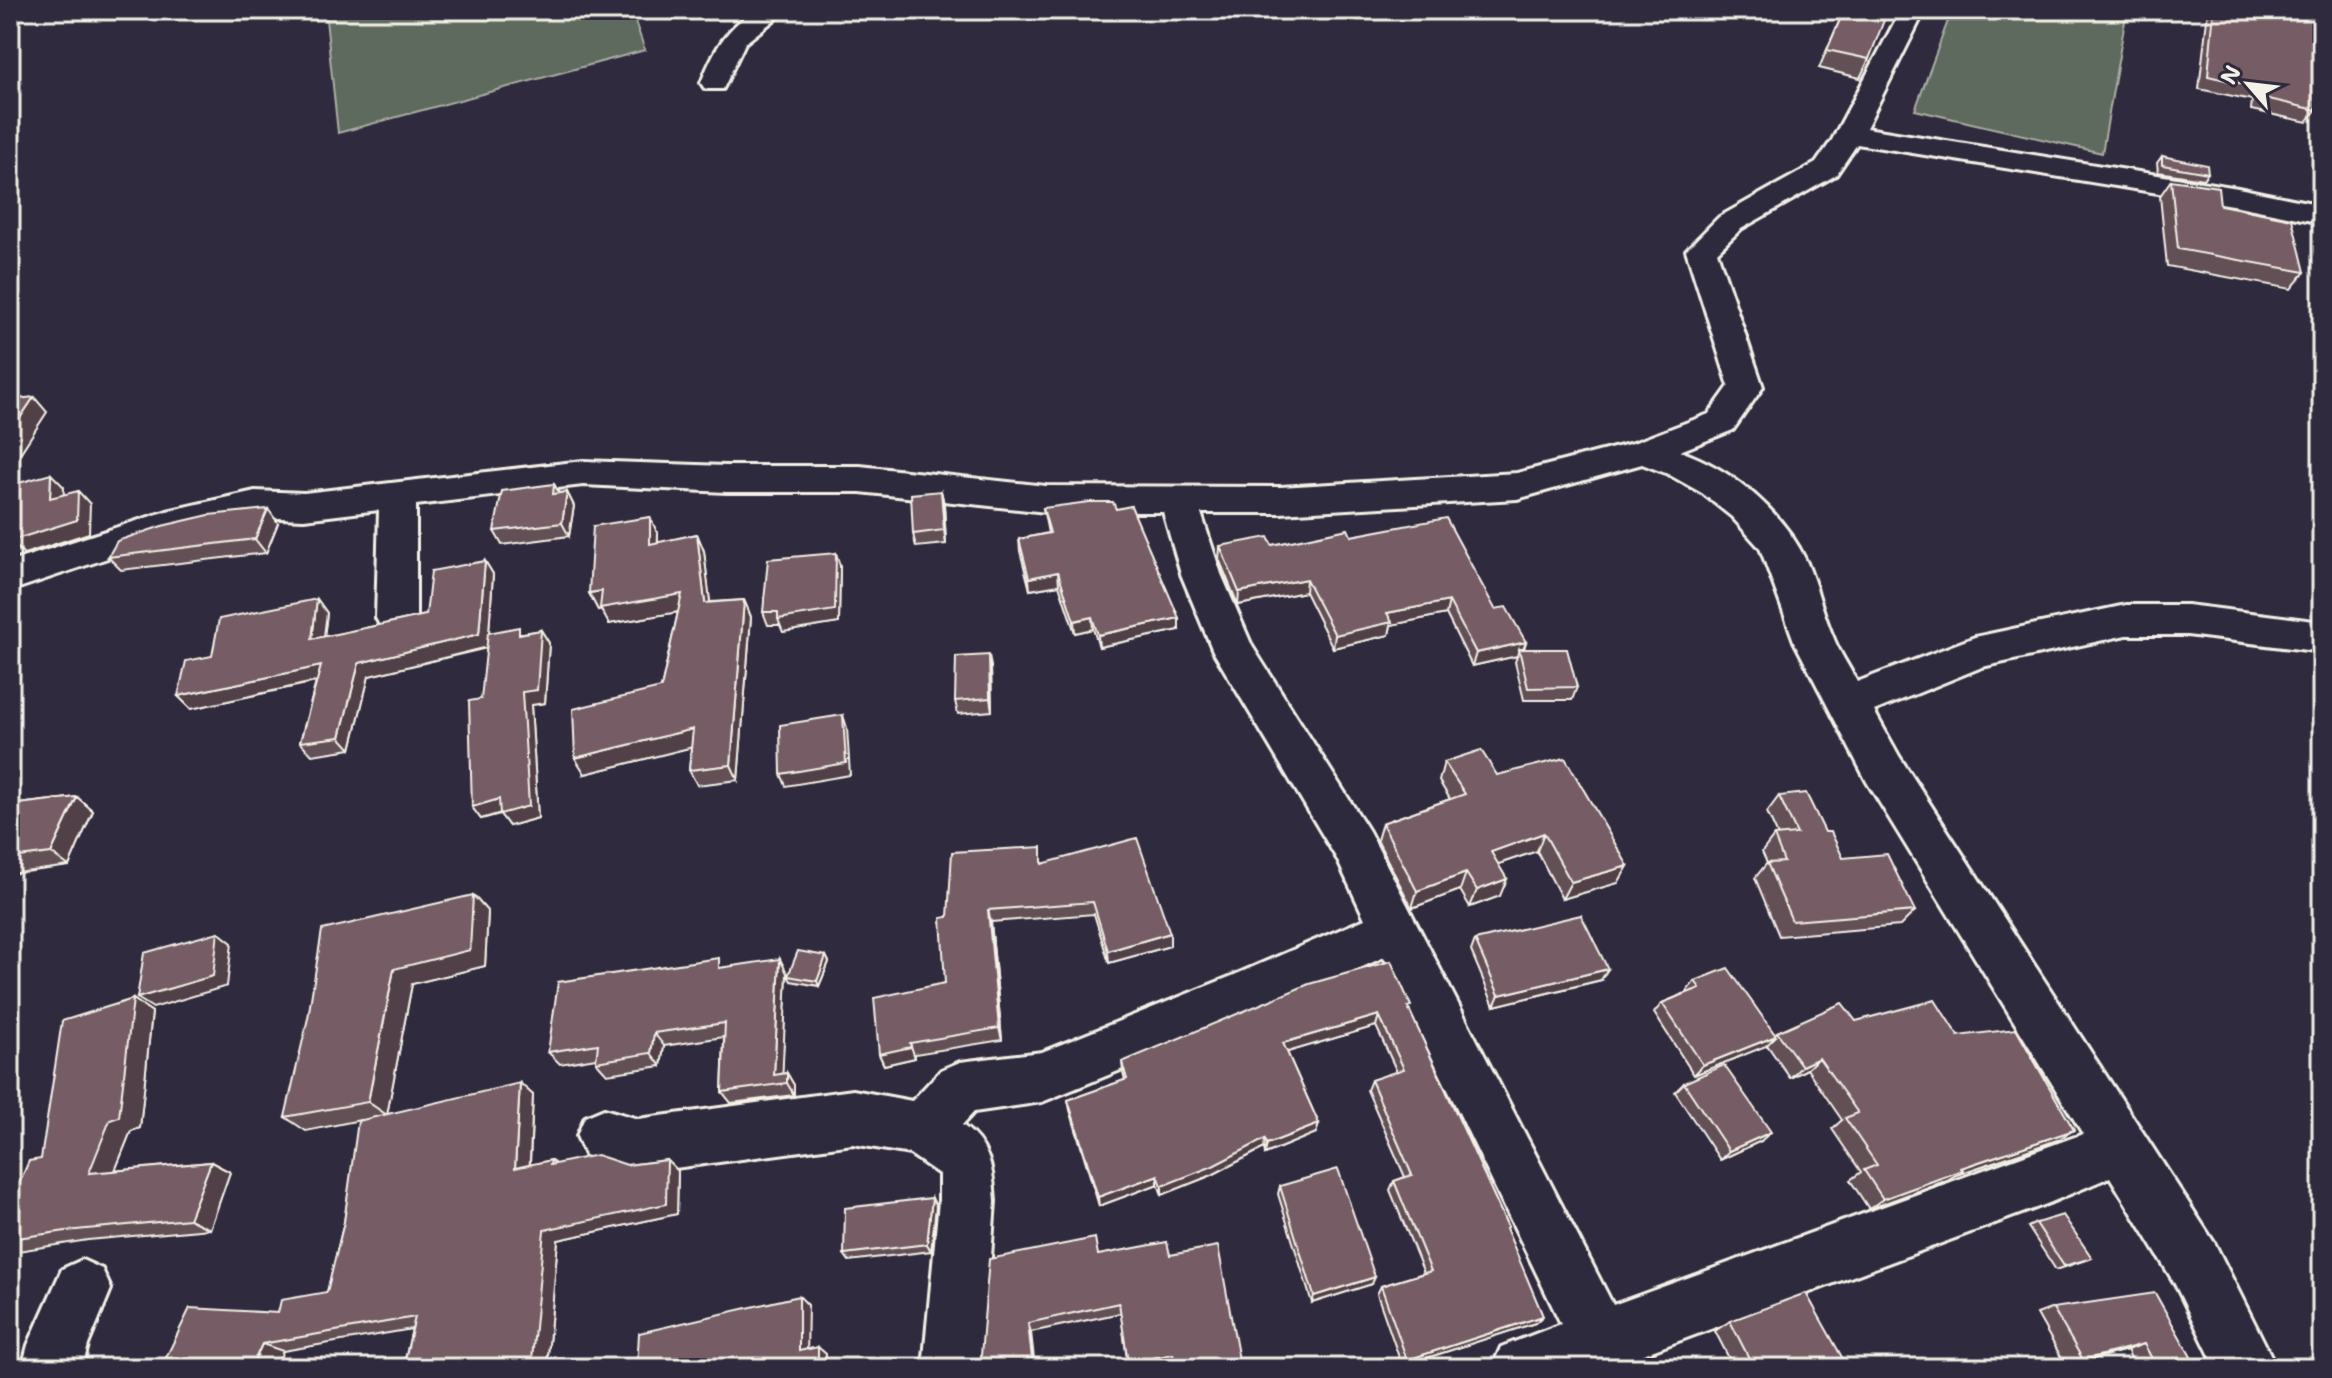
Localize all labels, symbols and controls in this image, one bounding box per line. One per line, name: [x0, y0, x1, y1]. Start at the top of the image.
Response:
north arrow: [2208, 44, 2288, 124]
text: N: [2214, 60, 2248, 89]

